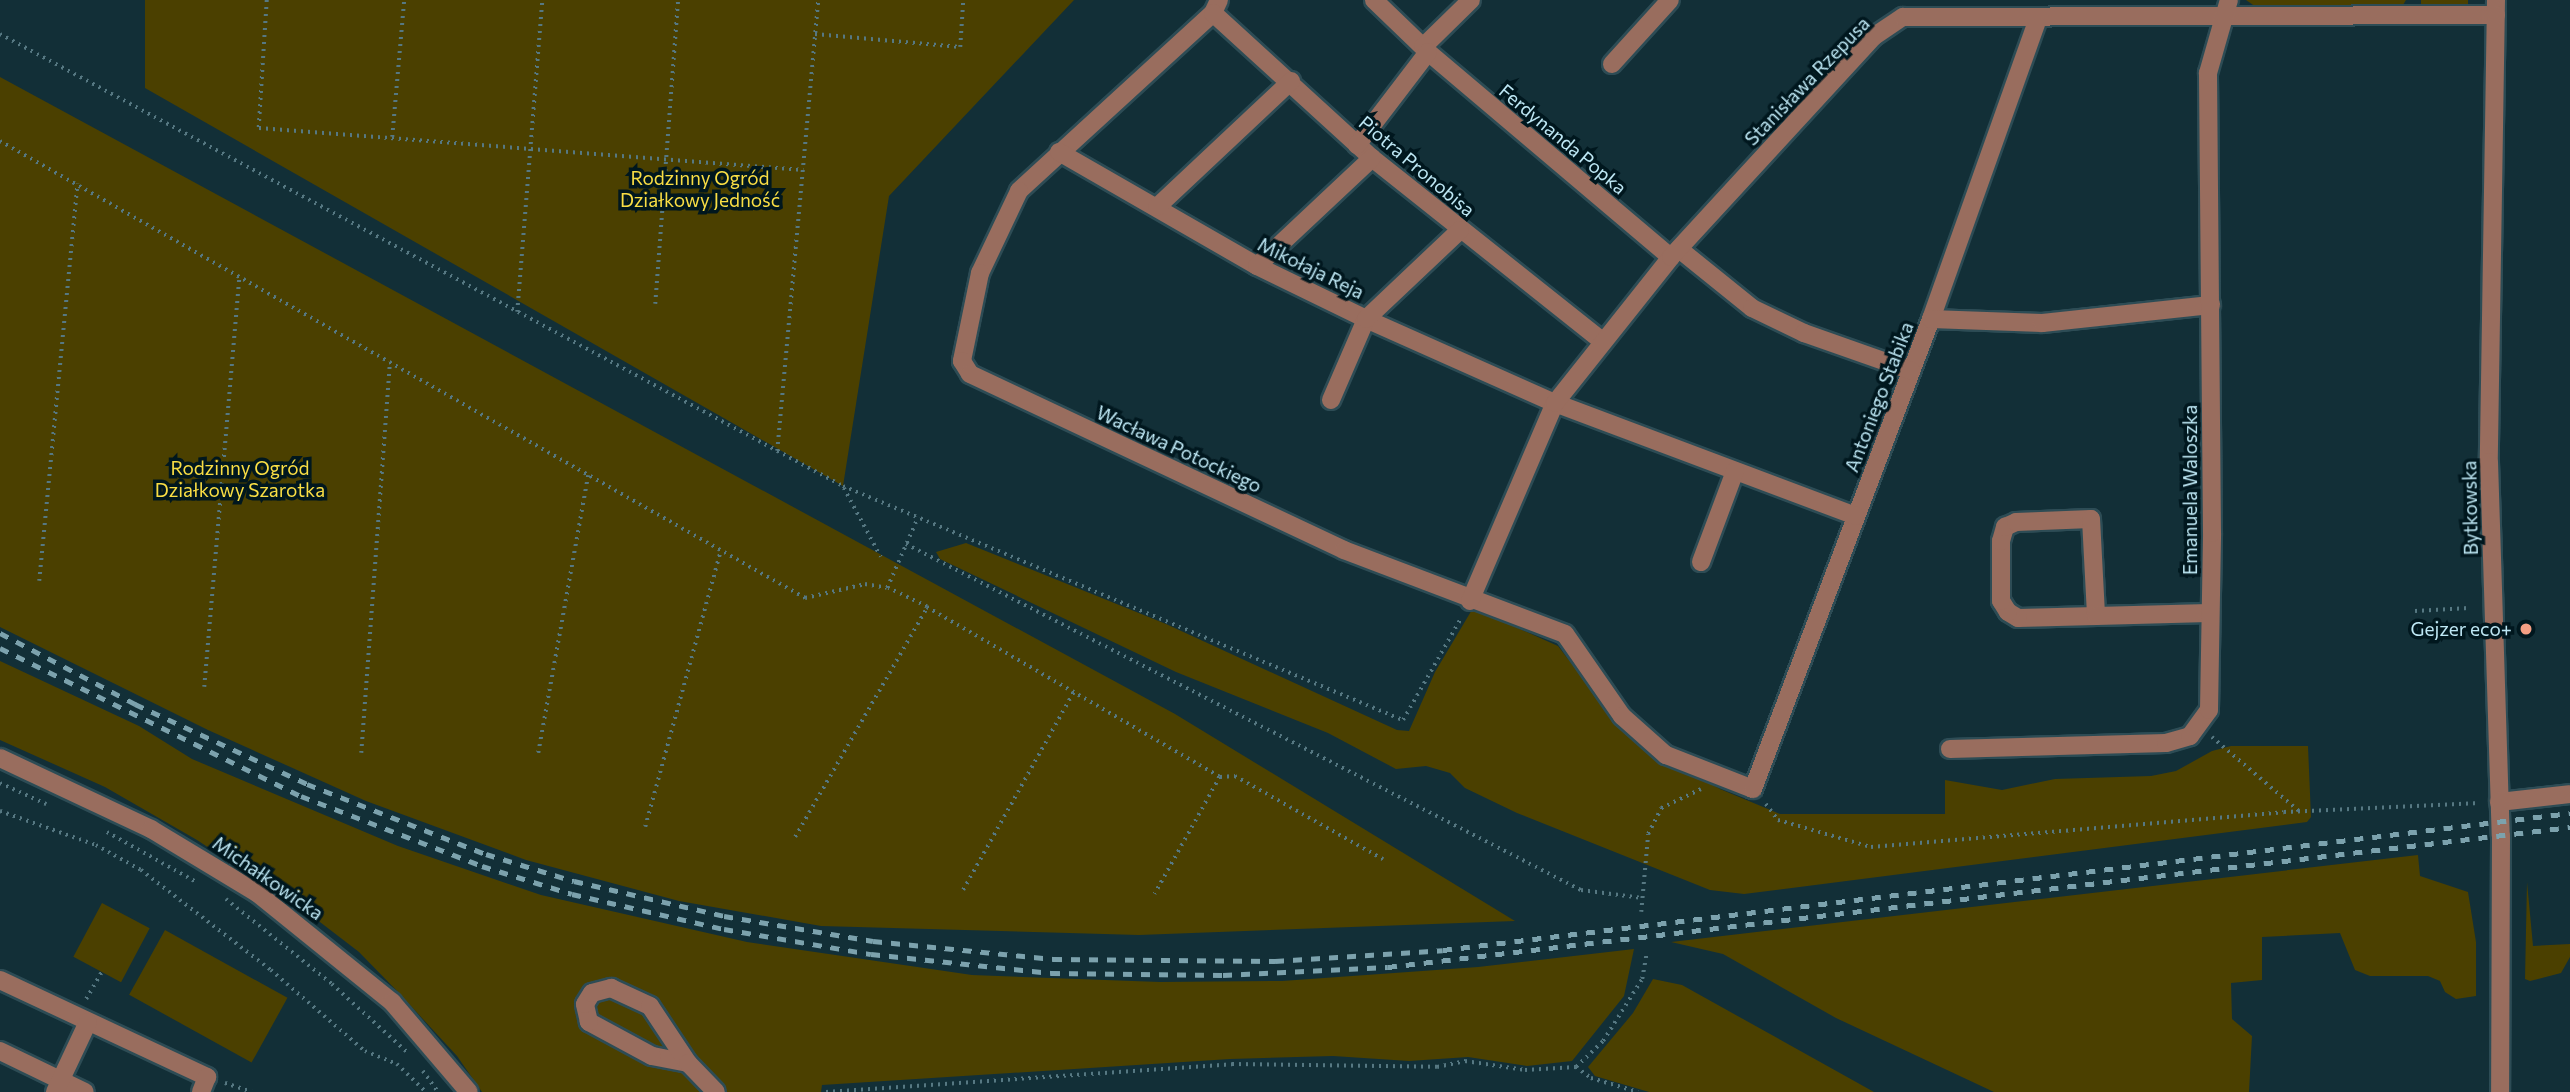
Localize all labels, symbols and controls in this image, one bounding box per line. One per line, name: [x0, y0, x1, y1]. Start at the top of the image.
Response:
street label: Stanisława Rzepusa: [1740, 12, 1874, 150]
street label: Ferdynanda Popka: [1495, 79, 1631, 199]
street label: Piotra Pronobisa: [1354, 111, 1480, 221]
park label: Rodzinny Ogród Działkowy Jedność: [620, 167, 780, 211]
street label: Mikołaja Reja: [1254, 232, 1368, 304]
street label: Antoniego Stabika: [1840, 319, 1918, 475]
street label: Wacława Potockiego: [1093, 401, 1265, 497]
street label: Emanuela Waloszka: [2179, 405, 2201, 575]
park label: Rodzinny Ogród Działkowy Szarotka: [155, 457, 325, 501]
street label: Bytkowska: [2458, 460, 2482, 556]
place label: Gejzer eco+: [2411, 618, 2512, 640]
marker: Gejzer eco+: [2518, 621, 2534, 637]
street label: Michałkowicka: [208, 831, 328, 925]

